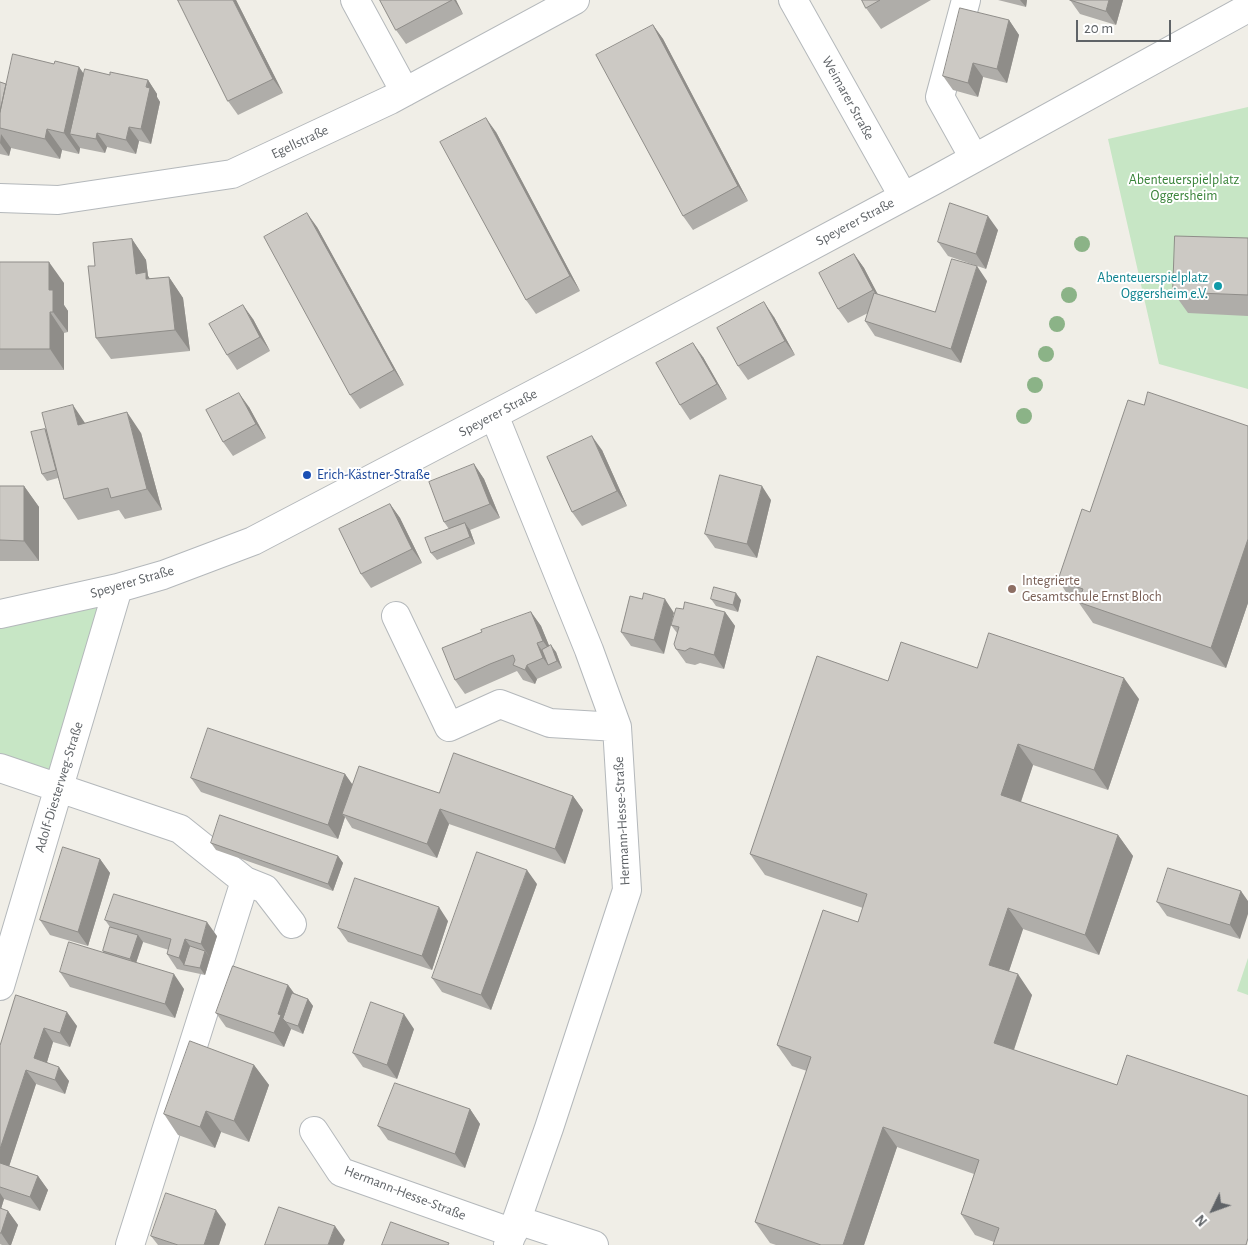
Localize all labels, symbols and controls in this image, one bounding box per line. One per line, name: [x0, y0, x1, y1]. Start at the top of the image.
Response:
scale bar: [1078, 10, 1173, 42]
text: 20 m: [1084, 21, 1113, 36]
street label: Weimarer Straße: [818, 53, 878, 143]
street label: Egellstraße: [269, 121, 331, 163]
park label: Abenteuerspielplatz Oggersheim: [1129, 172, 1239, 204]
street label: Speyerer Straße: [813, 194, 897, 250]
place label: Abenteuerspielplatz Oggersheim e.V.: [1097, 270, 1208, 302]
marker: Abenteuerspielplatz Oggersheim e.V.: [1212, 280, 1224, 292]
street label: Speyerer Straße: [456, 385, 540, 441]
place label: Erich-Kästner-Straße: [317, 467, 430, 483]
marker: Erich-Kästner-Straße: [301, 469, 313, 481]
street label: Speyerer Straße: [88, 562, 176, 602]
place label: Integrierte Gesamtschule Ernst Bloch: [1022, 573, 1162, 606]
marker: Integrierte Gesamtschule Ernst Bloch: [1006, 583, 1018, 595]
street label: Adolf-Diesterweg-Straße: [31, 720, 87, 854]
street label: Hermann-Hesse-Straße: [610, 756, 634, 886]
street label: Hermann-Hesse-Straße: [342, 1162, 468, 1224]
north arrow: [1188, 1185, 1238, 1235]
text: N: [1193, 1212, 1210, 1228]

